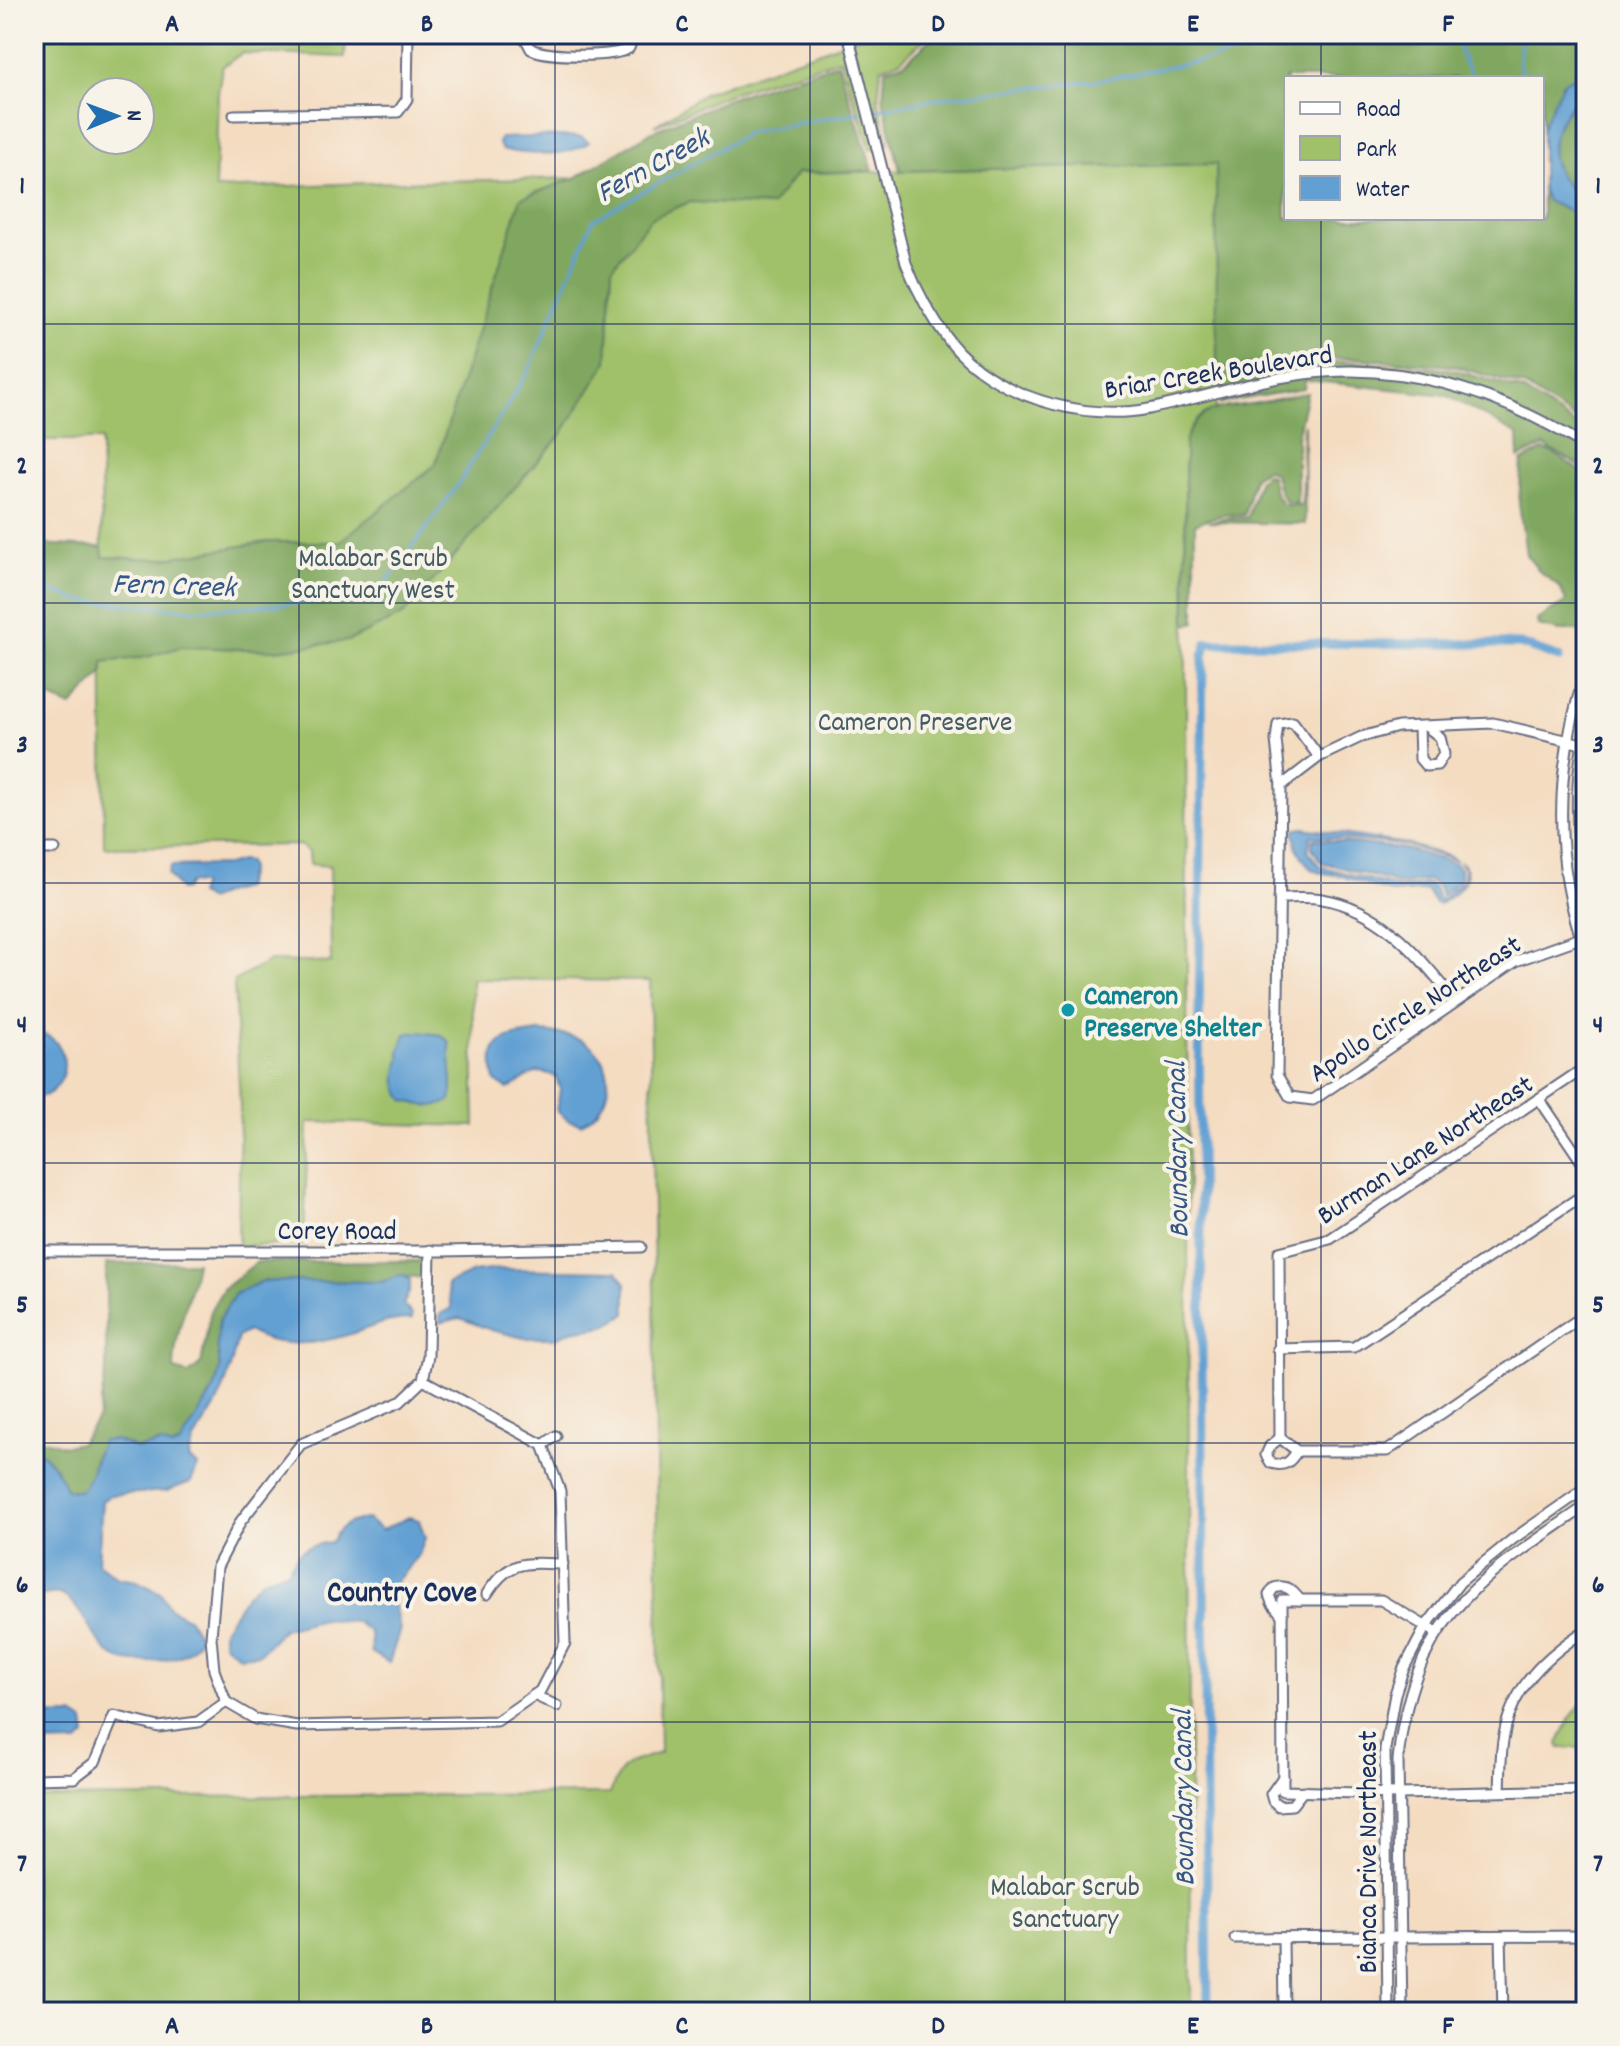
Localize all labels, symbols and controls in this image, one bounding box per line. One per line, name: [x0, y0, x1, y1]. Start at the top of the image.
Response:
text: A: [165, 7, 179, 44]
text: B: [421, 7, 433, 44]
text: C: [676, 7, 689, 44]
text: D: [931, 7, 945, 44]
text: E: [1187, 7, 1199, 44]
text: F: [1442, 7, 1454, 44]
north arrow: [76, 76, 156, 156]
legend: [1284, 76, 1544, 220]
text: Road: [1356, 94, 1401, 128]
text: N: [117, 110, 148, 122]
water label: Fern Creek: [590, 118, 721, 217]
text: Park: [1356, 134, 1397, 168]
text: 1: [19, 169, 25, 206]
text: 1: [1595, 169, 1601, 206]
text: Water: [1356, 174, 1409, 208]
street label: Briar Creek Boulevard: [1102, 337, 1336, 413]
text: 2: [16, 449, 28, 486]
text: 2: [1592, 449, 1604, 486]
park label: Malabar Scrub Sanctuary West: [291, 541, 455, 613]
water label: Fern Creek: [112, 565, 239, 612]
park label: Cameron Preserve: [818, 705, 1012, 745]
text: 3: [16, 728, 28, 765]
text: 3: [1592, 728, 1604, 765]
street label: Apollo Circle Northeast: [1303, 927, 1531, 1095]
place label: Cameron Preserve Shelter: [1084, 979, 1262, 1051]
marker: Cameron Preserve Shelter: [1059, 1001, 1077, 1019]
text: 4: [17, 1008, 27, 1045]
text: 4: [1593, 1008, 1603, 1045]
water label: Boundary Canal: [1157, 1058, 1204, 1239]
street label: Burman Lane Northeast: [1311, 1067, 1543, 1237]
street label: Corey Road: [277, 1214, 397, 1254]
text: 5: [16, 1288, 28, 1325]
text: 5: [1592, 1288, 1604, 1325]
text: 6: [16, 1568, 28, 1605]
text: 6: [1592, 1568, 1604, 1605]
district label: Country Cove: [327, 1574, 477, 1617]
water label: Boundary Canal: [1163, 1706, 1210, 1887]
street label: Bianca Drive Northeast: [1351, 1730, 1391, 1974]
text: 7: [17, 1847, 27, 1884]
text: 7: [1593, 1847, 1603, 1884]
park label: Malabar Scrub Sanctuary: [990, 1870, 1140, 1942]
text: A: [165, 2009, 179, 2046]
text: B: [421, 2009, 433, 2046]
text: C: [676, 2009, 689, 2046]
text: D: [931, 2009, 945, 2046]
text: E: [1187, 2009, 1199, 2046]
text: F: [1442, 2009, 1454, 2046]

